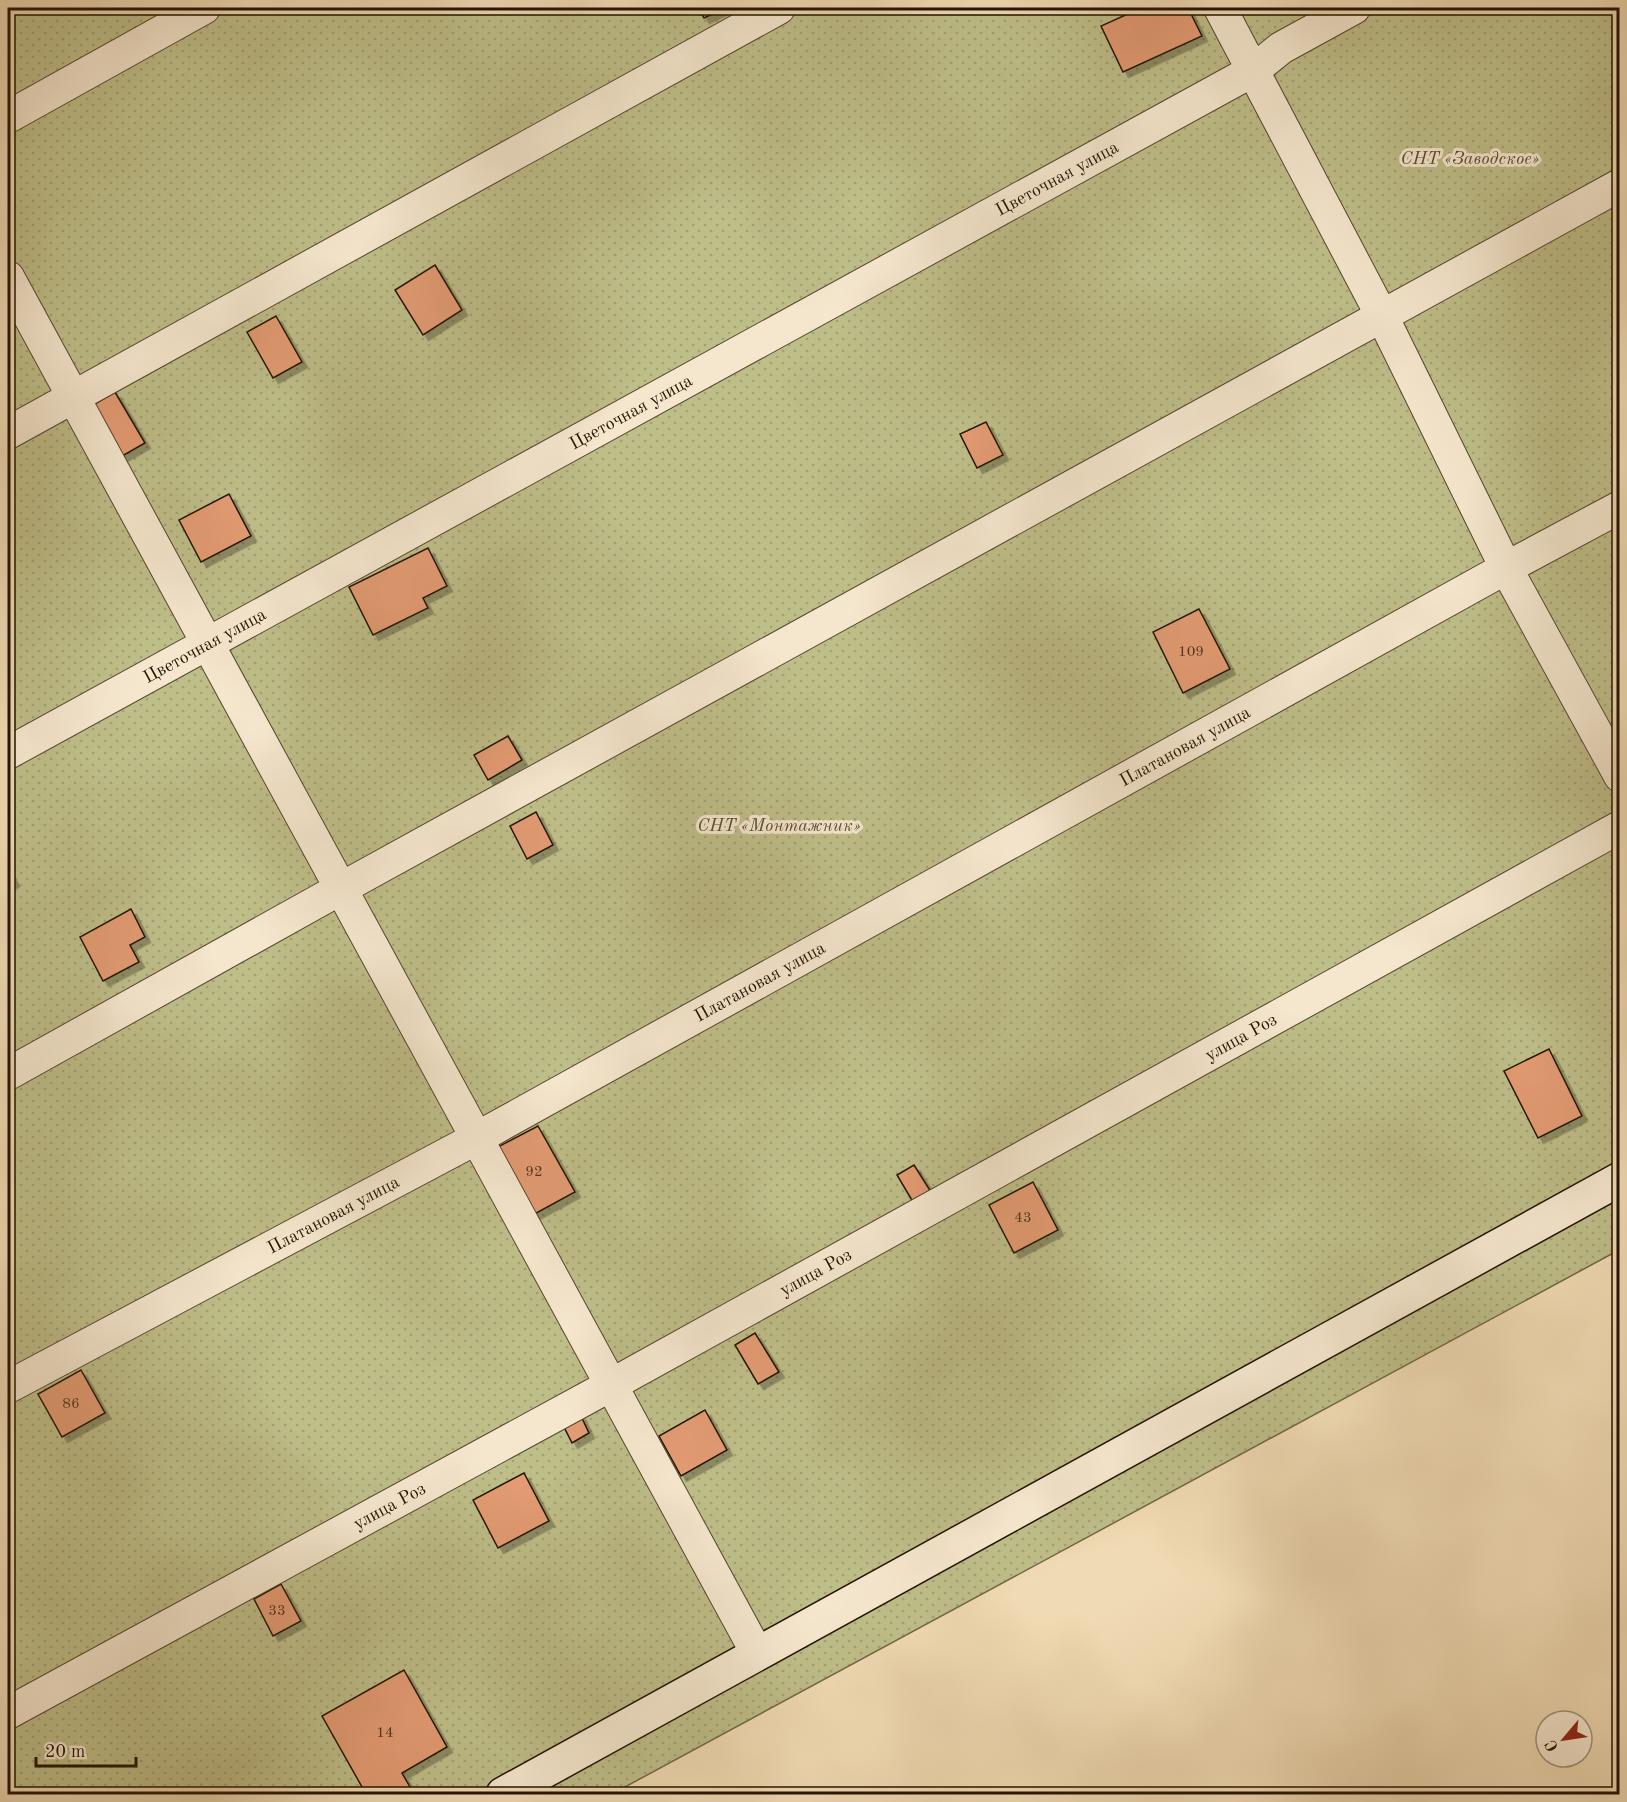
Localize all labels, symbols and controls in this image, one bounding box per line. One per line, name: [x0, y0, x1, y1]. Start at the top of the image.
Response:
street label: Цветочная улица: [993, 138, 1122, 220]
park label: СНТ «Заводское»: [1401, 150, 1540, 168]
street label: Цветочная улица: [567, 372, 696, 453]
street label: Цветочная улица: [140, 605, 269, 687]
house number: 109: [1178, 645, 1204, 660]
street label: Платановая улица: [1117, 703, 1254, 790]
park label: СНТ «Монтажник»: [697, 817, 861, 835]
street label: Платановая улица: [692, 939, 829, 1026]
street label: улица Роз: [1202, 1011, 1280, 1065]
house number: 92: [525, 1165, 543, 1180]
street label: Платановая улица: [265, 1173, 402, 1258]
house number: 43: [1014, 1211, 1032, 1226]
street label: улица Роз: [777, 1246, 855, 1300]
house number: 86: [62, 1397, 80, 1412]
street label: улица Роз: [351, 1480, 429, 1533]
house number: 33: [268, 1604, 286, 1619]
north arrow: [1534, 1709, 1594, 1769]
house number: 14: [376, 1726, 394, 1741]
scale bar: [36, 1730, 136, 1768]
text: С: [1543, 1737, 1562, 1754]
text: 20 m: [45, 1743, 85, 1761]

